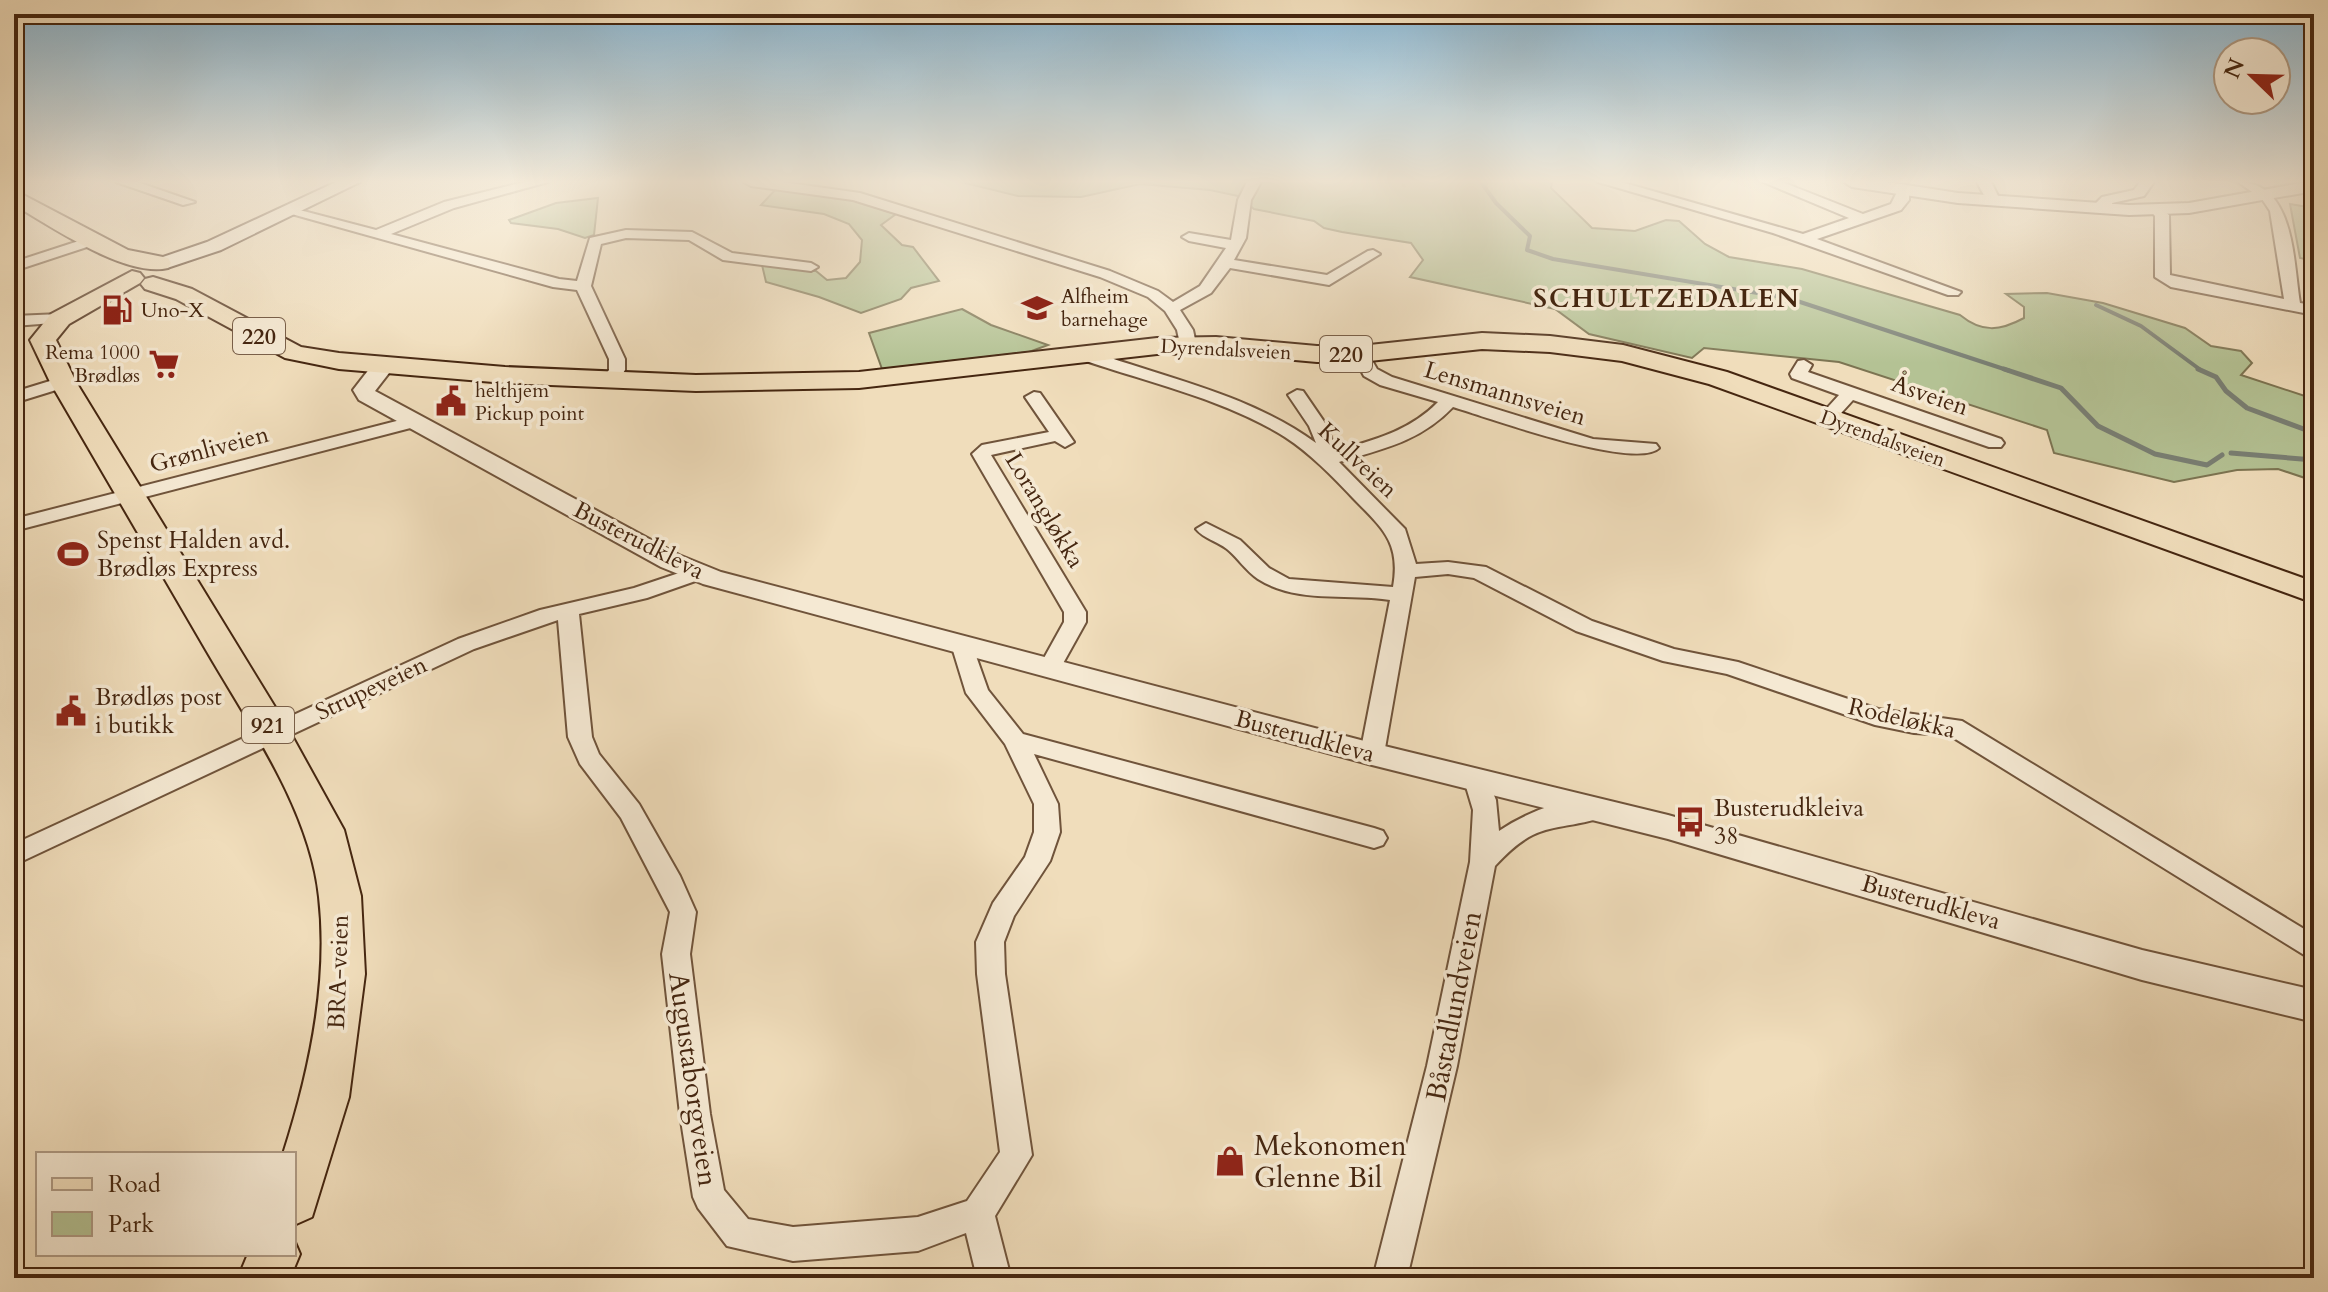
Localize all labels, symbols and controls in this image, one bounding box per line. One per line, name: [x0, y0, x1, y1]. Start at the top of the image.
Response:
north arrow: [2212, 36, 2292, 116]
text: N: [2217, 54, 2252, 83]
district label: SCHULTZEDALEN: [1533, 281, 1801, 316]
place label: Alfheim barnehage: [1061, 283, 1148, 333]
school or university icon: Alfheim barnehage: [1020, 291, 1054, 325]
fuel station icon: Uno-X: [100, 293, 134, 327]
place label: Uno-X: [141, 297, 204, 324]
road number: 220: [233, 318, 285, 354]
street label: Dyrendalsveien: [1160, 333, 1293, 366]
road number: 220: [1320, 336, 1372, 372]
place label: Rema 1000 Brødløs: [45, 339, 140, 389]
supermarket icon: Rema 1000 Brødløs: [147, 347, 181, 381]
street label: Lensmannsveien: [1420, 353, 1590, 434]
street label: Åsveien: [1887, 367, 1973, 424]
place label: helthjem Pickup point: [475, 377, 585, 427]
public building icon: helthjem Pickup point: [434, 384, 468, 418]
street label: Dyrendalsveien: [1817, 403, 1950, 474]
street label: Kullveien: [1311, 415, 1405, 506]
street label: Grønliveien: [146, 418, 273, 481]
street label: Lorangløkka: [997, 446, 1092, 575]
street label: Busterudkleva: [568, 493, 711, 588]
place label: Spenst Halden avd. Brødløs Express: [97, 524, 290, 585]
sports icon: Spenst Halden avd. Brødløs Express: [56, 537, 90, 571]
street label: Strupeveien: [310, 648, 433, 729]
place label: Brødløs post i butikk: [95, 681, 222, 742]
street label: Rodeløkka: [1845, 690, 1959, 747]
public building icon: Brødløs post i butikk: [54, 694, 88, 728]
street label: Busterudkleva: [1232, 702, 1379, 771]
road number: 921: [242, 707, 294, 743]
place label: Busterudkleiva 38: [1714, 792, 1864, 853]
bus stop icon: Busterudkleiva 38: [1673, 805, 1707, 839]
street label: Busterudkleva: [1858, 867, 2005, 938]
street label: Båstadlundveien: [1417, 908, 1491, 1105]
street label: BRA-veien: [320, 914, 357, 1030]
street label: Augustaborgveien: [659, 969, 727, 1189]
place label: Mekonomen Glenne Bil: [1254, 1127, 1407, 1197]
shop icon: Mekonomen Glenne Bil: [1213, 1144, 1247, 1178]
legend: [36, 1152, 296, 1256]
text: Road: [108, 1168, 161, 1201]
text: Park: [108, 1208, 154, 1241]

